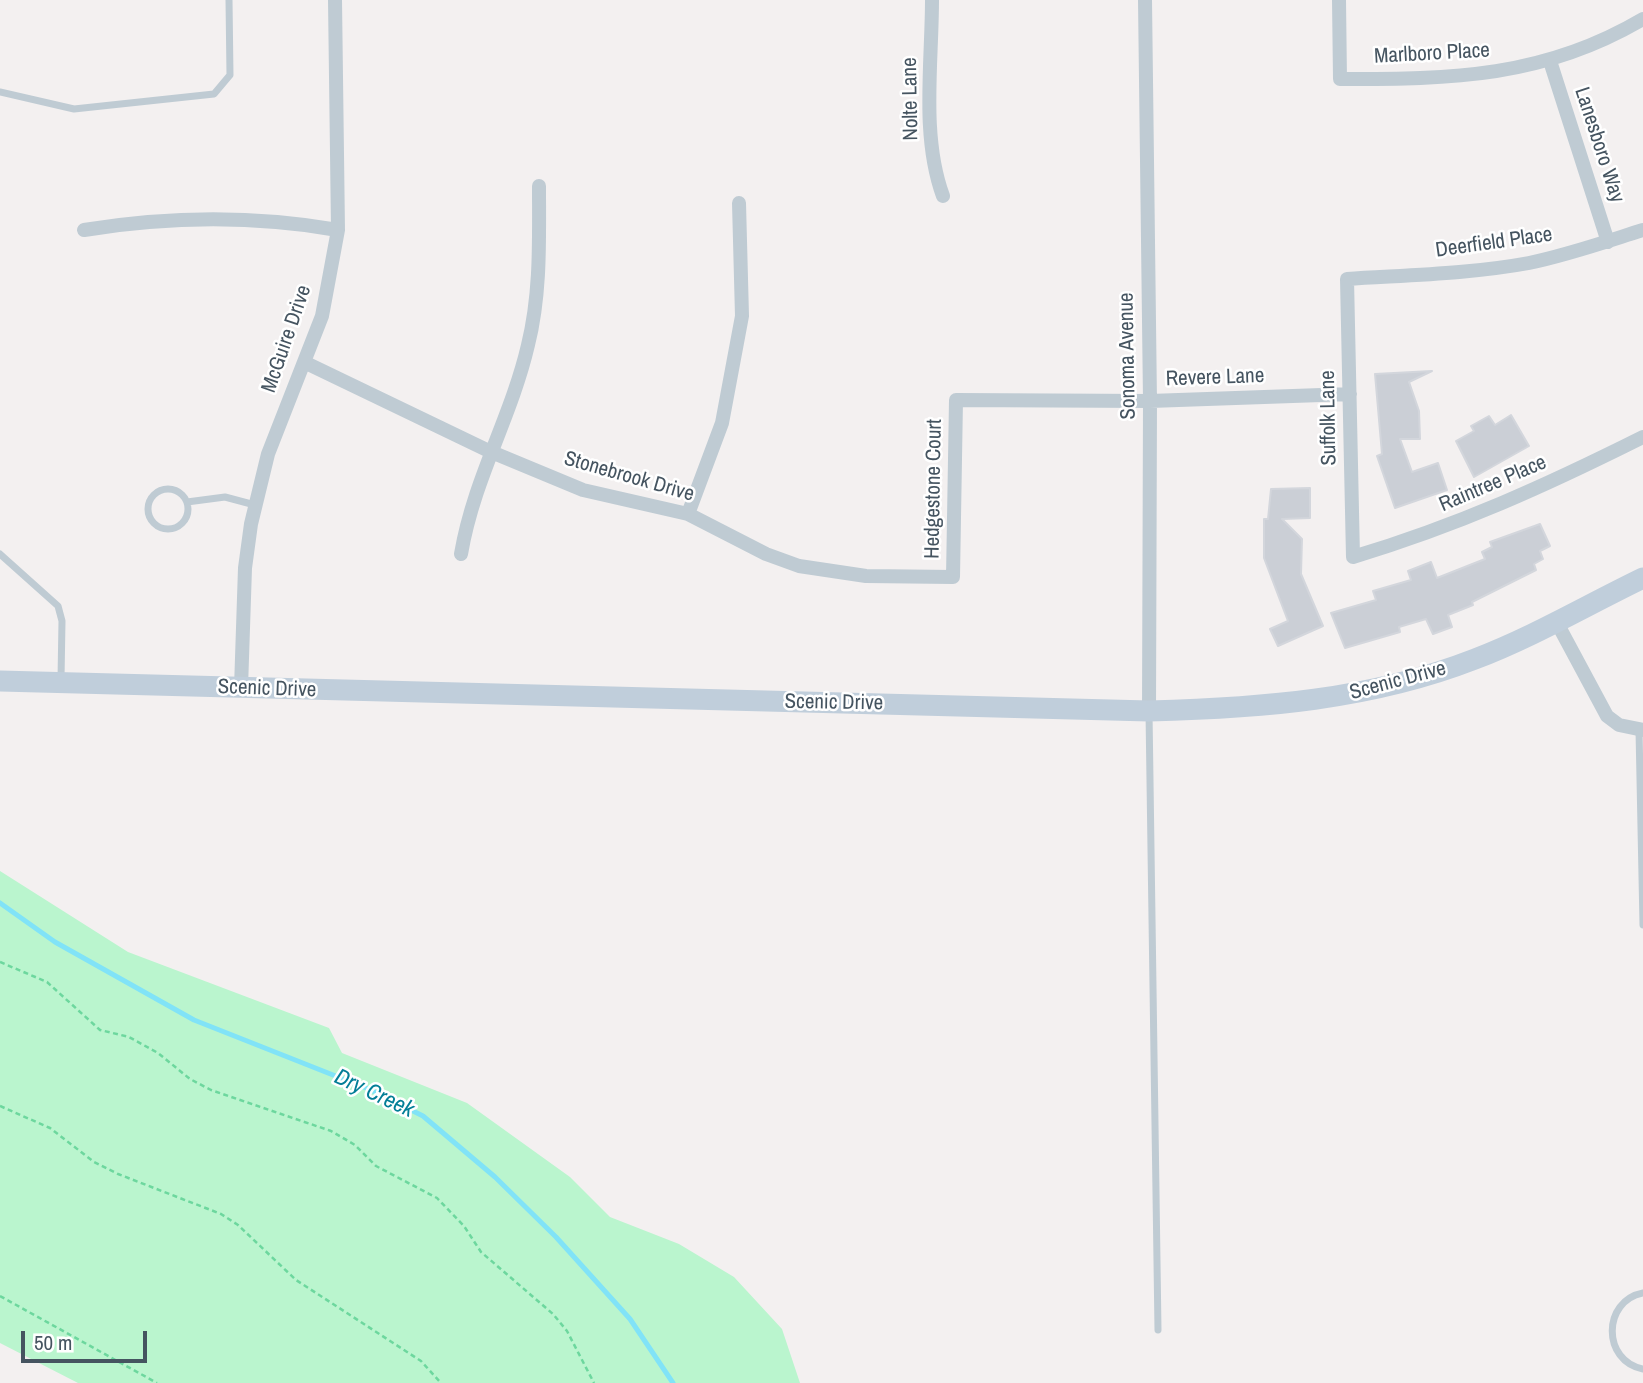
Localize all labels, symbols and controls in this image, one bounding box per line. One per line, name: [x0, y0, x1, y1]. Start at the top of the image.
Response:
street label: Marlboro Place: [1374, 38, 1490, 70]
street label: Nolte Lane: [898, 57, 924, 141]
street label: Lanesboro Way: [1568, 84, 1630, 206]
street label: Deerfield Place: [1434, 222, 1554, 264]
street label: McGuire Drive: [257, 282, 317, 396]
street label: Sonoma Avenue: [1114, 292, 1142, 420]
street label: Revere Lane: [1165, 364, 1265, 392]
street label: Suffolk Lane: [1316, 370, 1342, 466]
street label: Hedgestone Court: [920, 419, 948, 559]
street label: Stonebrook Drive: [561, 446, 697, 508]
street label: Raintree Place: [1436, 450, 1550, 518]
street label: Scenic Drive: [1347, 656, 1449, 706]
street label: Scenic Drive: [217, 675, 317, 703]
street label: Scenic Drive: [785, 690, 883, 716]
water label: Dry Creek: [330, 1064, 418, 1124]
scale bar: [24, 1316, 150, 1360]
text: 50 m: [34, 1328, 72, 1357]

